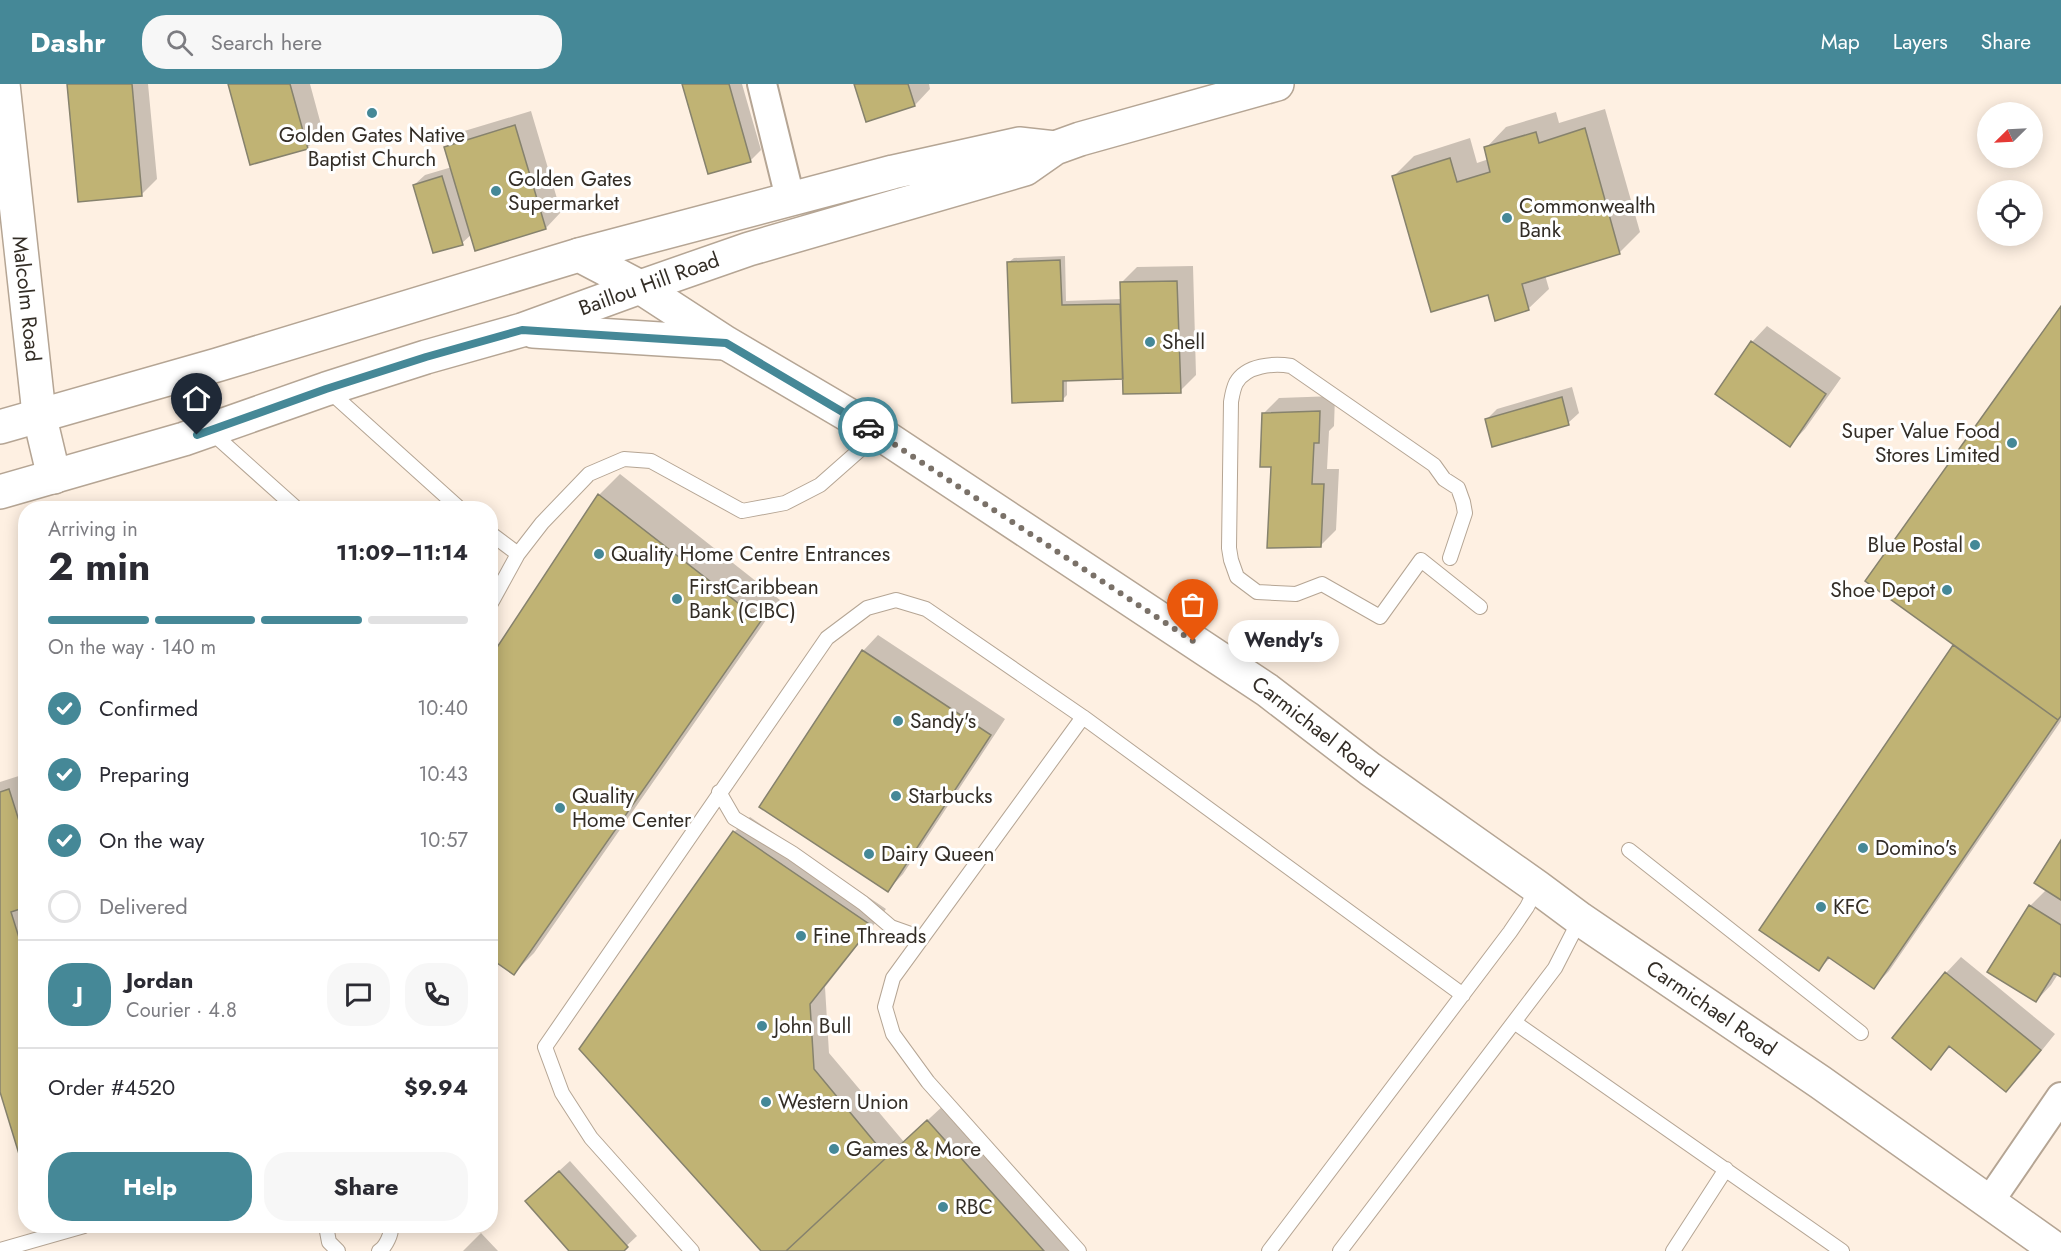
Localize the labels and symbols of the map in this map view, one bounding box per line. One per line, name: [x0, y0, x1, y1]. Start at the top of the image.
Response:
north arrow: [1977, 102, 2043, 168]
marker: Golden Gates Native Baptist Church: [365, 106, 379, 120]
place label: Golden Gates Native Baptist Church: [279, 120, 465, 174]
place label: Golden Gates Supermarket: [508, 164, 631, 218]
marker: Golden Gates Supermarket: [489, 184, 503, 198]
place label: Commonwealth Bank: [1519, 191, 1656, 245]
marker: Commonwealth Bank: [1500, 211, 1514, 225]
street label: Malcolm Road: [5, 234, 48, 363]
street label: Baillou Hill Road: [575, 245, 723, 323]
place label: Shell: [1162, 327, 1205, 357]
marker: Shell: [1143, 335, 1157, 349]
pin: [171, 373, 222, 435]
courier: [838, 397, 898, 457]
place label: Super Value Food Stores Limited: [1842, 416, 2000, 470]
marker: Super Value Food Stores Limited: [2005, 436, 2019, 450]
place label: Blue Postal: [1868, 530, 1963, 560]
marker: Blue Postal: [1968, 538, 1982, 552]
place label: Quality Home Centre Entrances: [611, 539, 890, 569]
marker: Quality Home Centre Entrances: [592, 547, 606, 561]
place label: FirstCaribbean Bank (CIBC): [689, 572, 819, 626]
place label: Shoe Depot: [1830, 575, 1935, 605]
pin: [1167, 579, 1218, 641]
marker: Shoe Depot: [1940, 583, 1954, 597]
marker: FirstCaribbean Bank (CIBC): [670, 592, 684, 606]
callout: Wendy's: [1229, 620, 1340, 662]
street label: Carmichael Road: [1246, 669, 1384, 785]
place label: Sandy's: [910, 706, 976, 736]
marker: Sandy's: [891, 714, 905, 728]
place label: Quality Home Center: [572, 781, 692, 835]
place label: Starbucks: [908, 781, 993, 811]
marker: Starbucks: [889, 789, 903, 803]
marker: Quality Home Center: [553, 801, 567, 815]
place label: Domino's: [1875, 833, 1957, 863]
place label: Dairy Queen: [881, 839, 994, 869]
marker: Domino's: [1856, 841, 1870, 855]
marker: Dairy Queen: [862, 847, 876, 861]
place label: KFC: [1833, 892, 1870, 922]
marker: KFC: [1814, 900, 1828, 914]
place label: Fine Threads: [813, 921, 926, 951]
marker: Fine Threads: [794, 929, 808, 943]
street label: Carmichael Road: [1640, 953, 1783, 1063]
place label: John Bull: [771, 1011, 851, 1041]
marker: John Bull: [755, 1019, 769, 1033]
place label: Western Union: [778, 1087, 909, 1117]
marker: Western Union: [759, 1095, 773, 1109]
place label: Games & More: [846, 1134, 981, 1164]
marker: Games & More: [827, 1142, 841, 1156]
place label: RBC: [955, 1192, 993, 1222]
marker: RBC: [936, 1200, 950, 1214]

